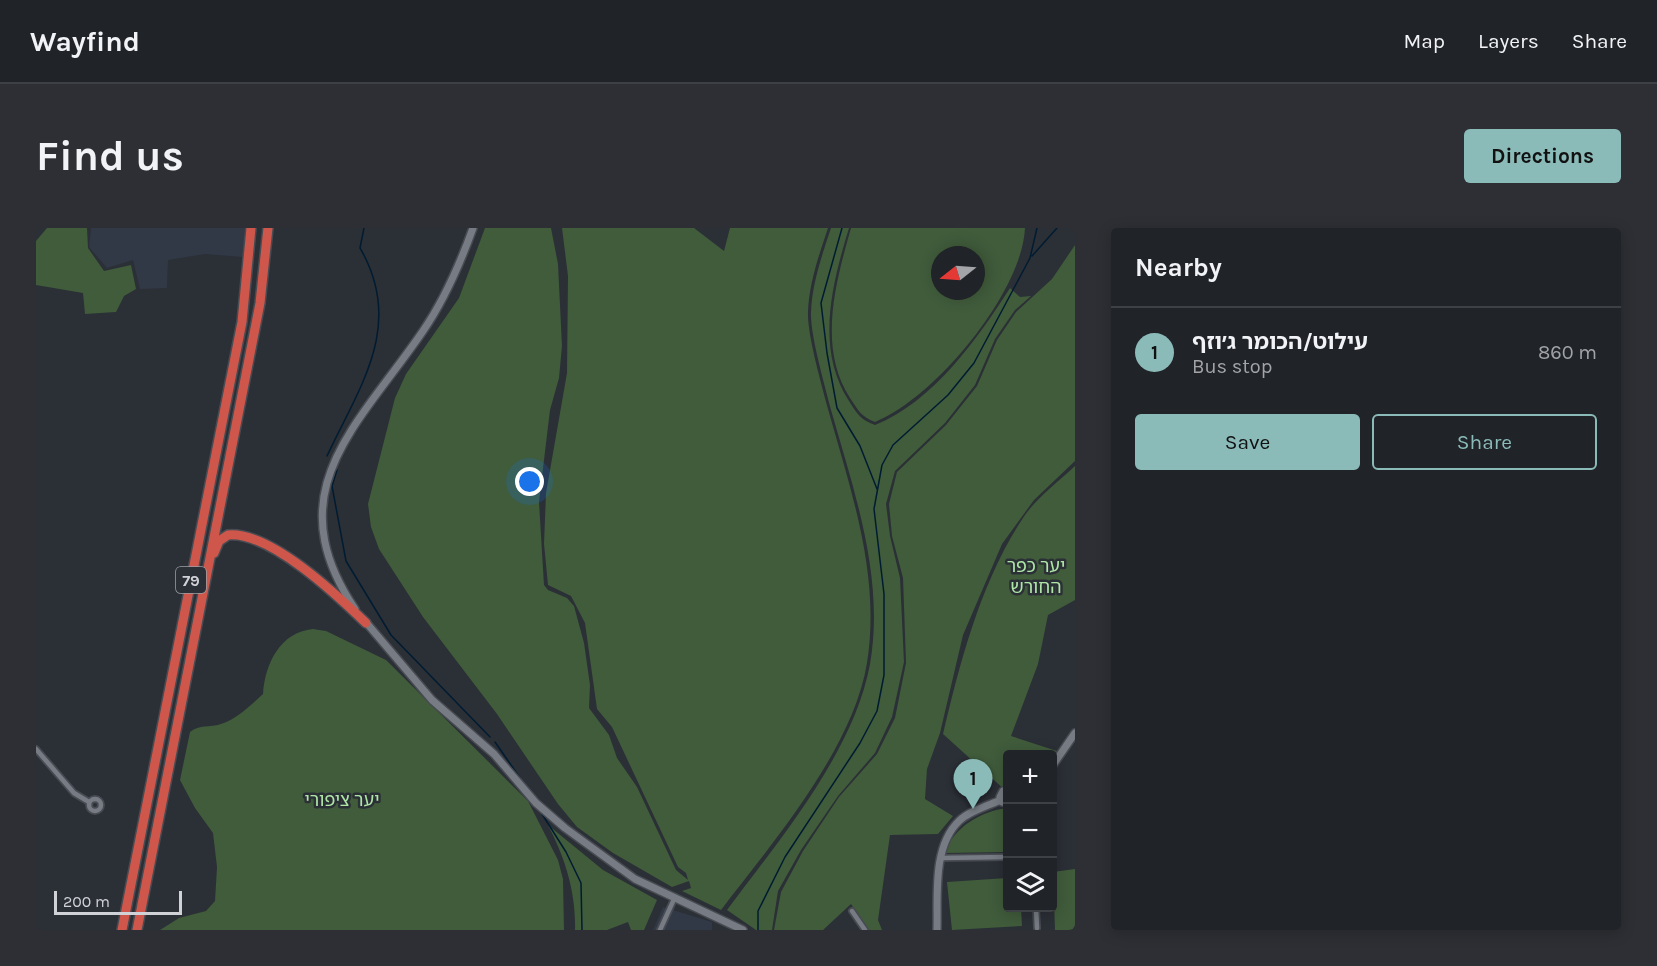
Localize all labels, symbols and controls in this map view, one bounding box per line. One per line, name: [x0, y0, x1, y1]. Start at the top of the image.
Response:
text: Wayfind: [30, 25, 140, 58]
text: Map: [1403, 29, 1445, 53]
text: Layers: [1478, 29, 1539, 53]
text: Share: [1572, 29, 1627, 53]
button: Directions: [1464, 129, 1621, 183]
text: Find us: [36, 131, 184, 181]
north arrow: [931, 246, 985, 300]
text: Nearby: [1135, 252, 1222, 283]
text: עילוט/הכומר ג׳וזף: [1192, 329, 1368, 355]
text: 1: [1151, 341, 1158, 364]
text: 860 m: [1538, 341, 1597, 364]
text: Bus stop: [1192, 355, 1272, 378]
button: Save: [1135, 414, 1360, 470]
button: Share: [1372, 414, 1597, 470]
your location: [515, 467, 544, 496]
park label: יער כפר החורש: [1007, 555, 1065, 598]
road number: 79: [176, 567, 206, 593]
map controls: [1003, 750, 1057, 912]
button: +: [1003, 750, 1057, 804]
pin: 1: [954, 760, 992, 809]
park label: יער ציפורי: [305, 789, 379, 811]
button: −: [1003, 804, 1057, 858]
button: layers: [1003, 858, 1057, 912]
scale bar: [54, 888, 182, 916]
text: 200 m: [63, 892, 110, 911]

